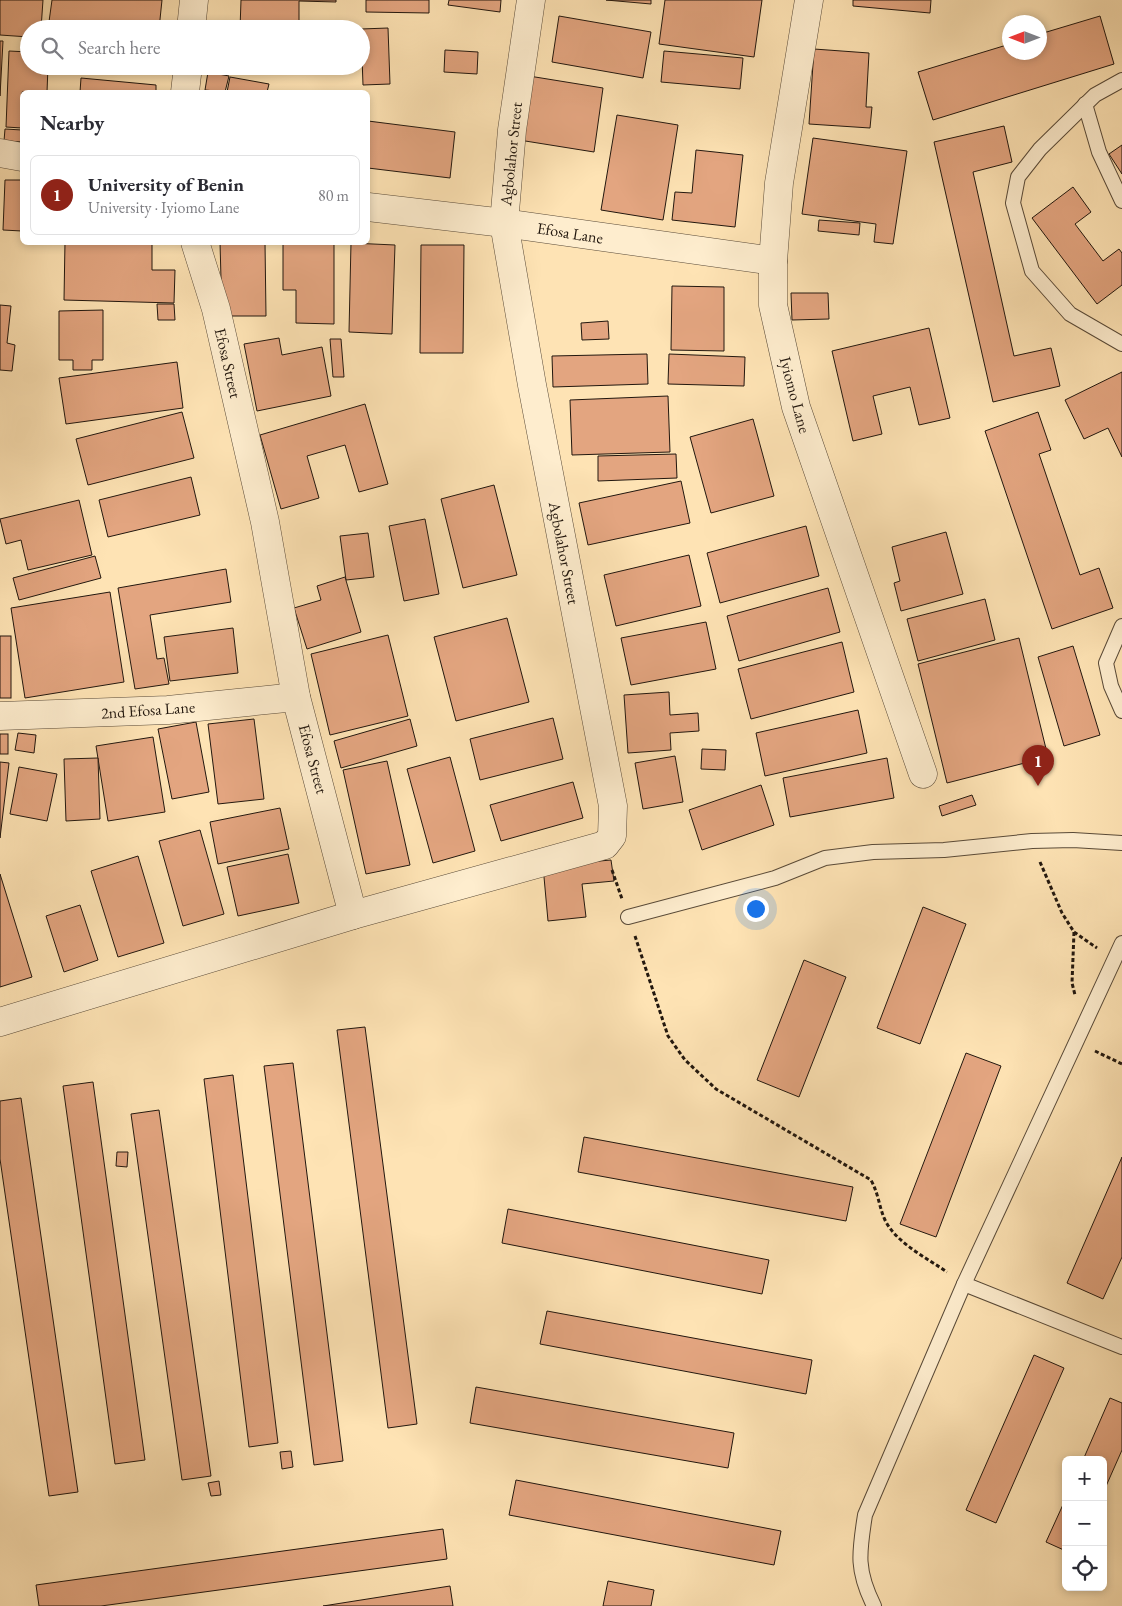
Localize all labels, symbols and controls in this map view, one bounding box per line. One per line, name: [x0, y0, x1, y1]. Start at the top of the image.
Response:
north arrow: [1002, 15, 1047, 60]
search box: [20, 20, 370, 75]
icon: search: [38, 34, 66, 62]
text: Search here: [78, 35, 160, 60]
street label: Agbolahor Street: [495, 101, 527, 208]
text: Nearby: [40, 109, 104, 136]
text: University of Benin: [88, 172, 244, 197]
text: 1: [53, 185, 61, 206]
text: 80 m: [318, 185, 349, 206]
text: University · Iyiomo Lane: [88, 197, 239, 218]
street label: Efosa Lane: [535, 217, 605, 249]
street label: Efosa Street: [210, 326, 246, 400]
street label: Iyiomo Lane: [775, 354, 815, 436]
street label: Agbolahor Street: [544, 499, 584, 606]
street label: 2nd Efosa Lane: [100, 696, 196, 724]
street label: Efosa Street: [294, 722, 332, 796]
pin: 1: [1022, 745, 1054, 786]
your location: [743, 896, 769, 922]
map controls: [1062, 1456, 1107, 1591]
button: +: [1062, 1456, 1107, 1501]
button: −: [1062, 1501, 1107, 1546]
button: locate: [1062, 1546, 1107, 1591]

